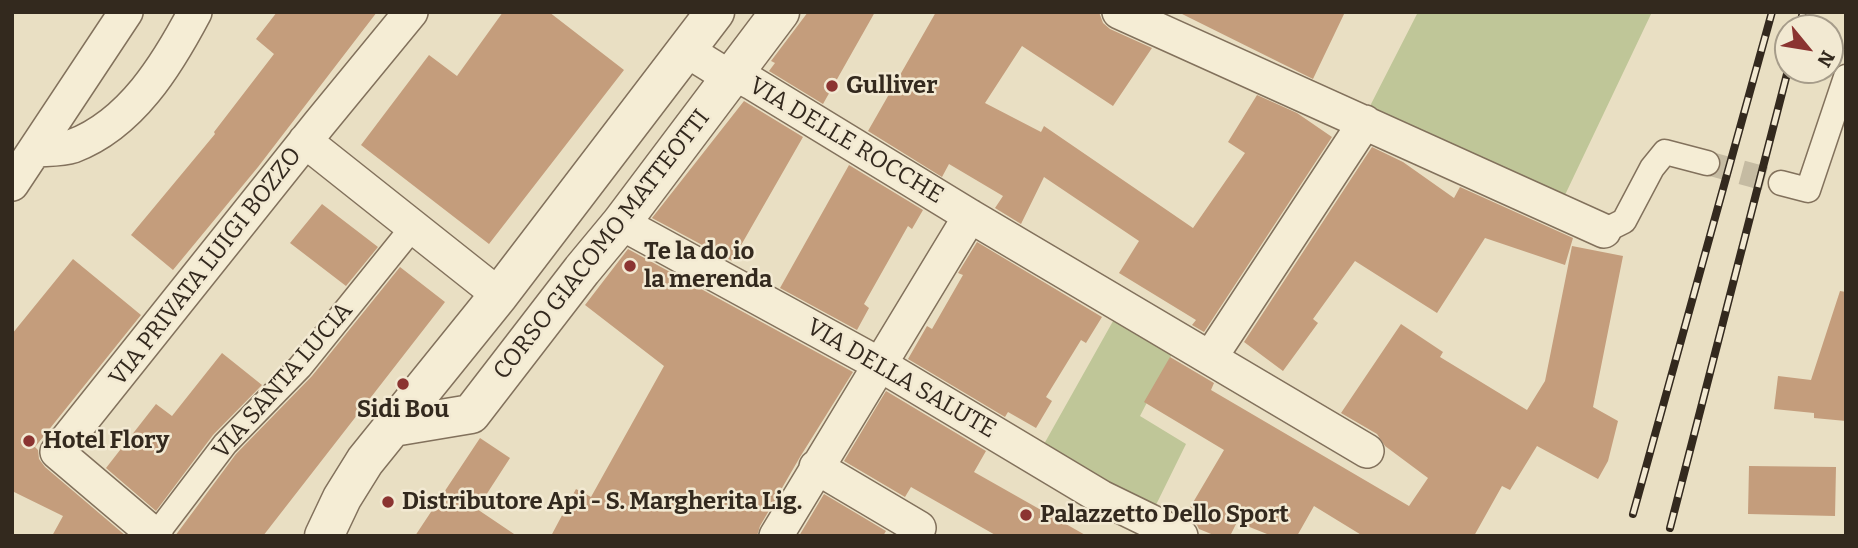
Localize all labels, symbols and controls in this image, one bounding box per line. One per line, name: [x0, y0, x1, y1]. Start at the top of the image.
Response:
north arrow: [1774, 14, 1844, 84]
text: N: [1812, 47, 1840, 71]
street label: VIA DELLE ROCCHE: [744, 72, 948, 210]
place label: Gulliver: [846, 72, 938, 100]
marker: Gulliver: [824, 78, 840, 94]
street label: CORSO GIACOMO MATTEOTTI: [488, 104, 716, 386]
street label: VIA PRIVATA LUIGI BOZZO: [104, 142, 308, 392]
place label: Te la do io la merenda: [644, 238, 772, 294]
marker: Te la do io la merenda: [622, 258, 638, 274]
street label: VIA SANTA LUCIA: [207, 297, 359, 465]
street label: VIA DELLA SALUTE: [801, 313, 1001, 445]
marker: Sidi Bou: [395, 376, 411, 392]
place label: Sidi Bou: [357, 396, 449, 424]
place label: Hotel Flory: [43, 427, 169, 455]
marker: Hotel Flory: [21, 433, 37, 449]
place label: Distributore Api - S. Margherita Lig.: [402, 488, 802, 516]
marker: Distributore Api - S. Margherita Lig.: [380, 494, 396, 510]
place label: Palazzetto Dello Sport: [1040, 501, 1289, 529]
marker: Palazzetto Dello Sport: [1018, 507, 1034, 523]

